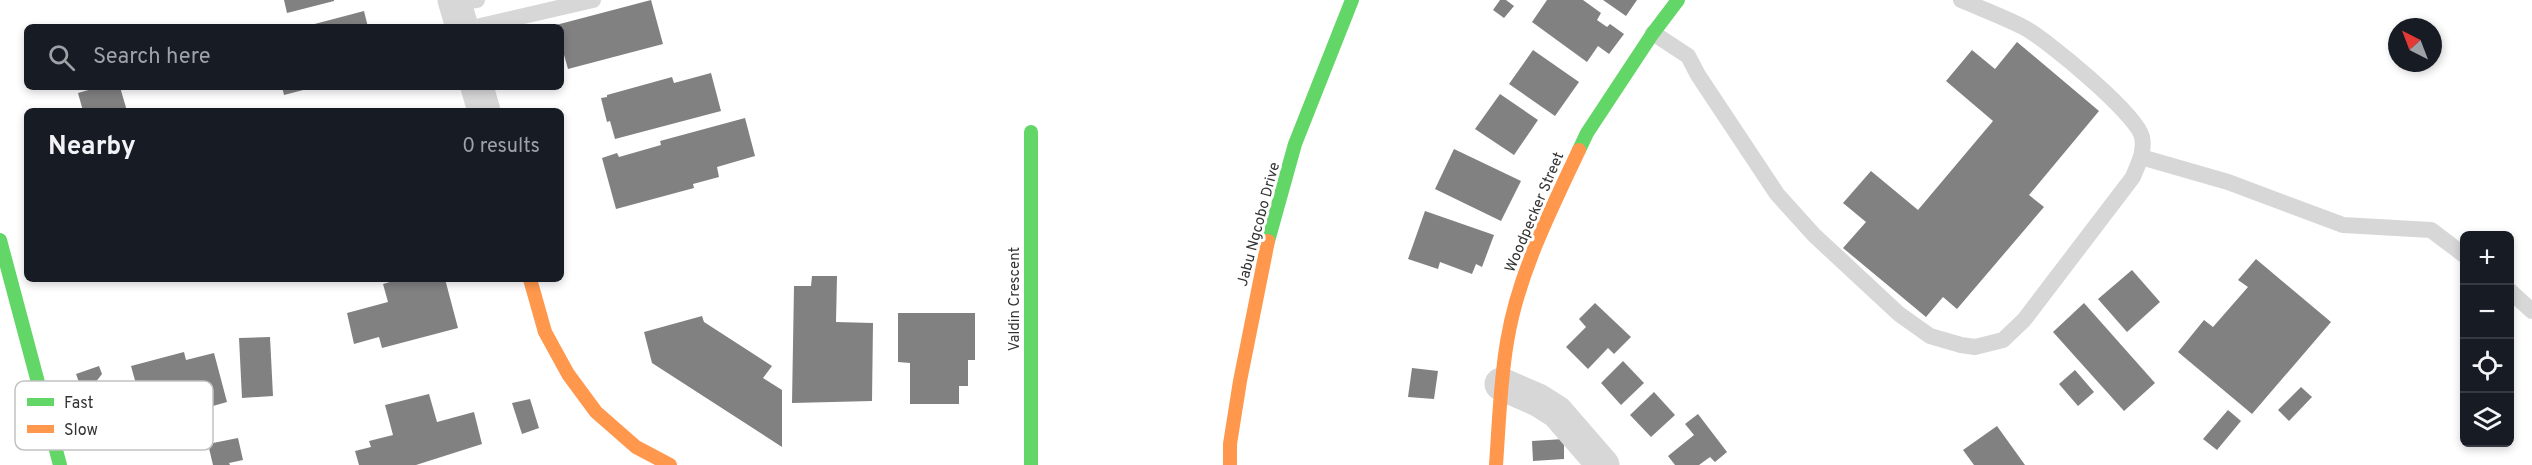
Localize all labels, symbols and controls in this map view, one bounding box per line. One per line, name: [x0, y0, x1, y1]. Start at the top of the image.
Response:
north arrow: [2388, 18, 2442, 72]
search box: [24, 24, 564, 90]
icon: search: [45, 41, 78, 74]
text: Search here: [93, 44, 211, 71]
text: Nearby: [48, 131, 136, 164]
text: 0 results: [462, 134, 540, 160]
street label: Woodpecker Street: [1501, 150, 1569, 276]
street label: Jabu Ngcobo Drive: [1234, 160, 1285, 288]
map controls: [2460, 231, 2514, 447]
button: +: [2460, 231, 2514, 285]
street label: Valdin Crescent: [1006, 247, 1025, 351]
button: −: [2460, 285, 2514, 339]
button: locate: [2460, 339, 2514, 393]
legend: [15, 381, 213, 450]
button: layers: [2460, 393, 2514, 447]
text: Fast: [64, 394, 94, 414]
text: Slow: [64, 421, 98, 441]

